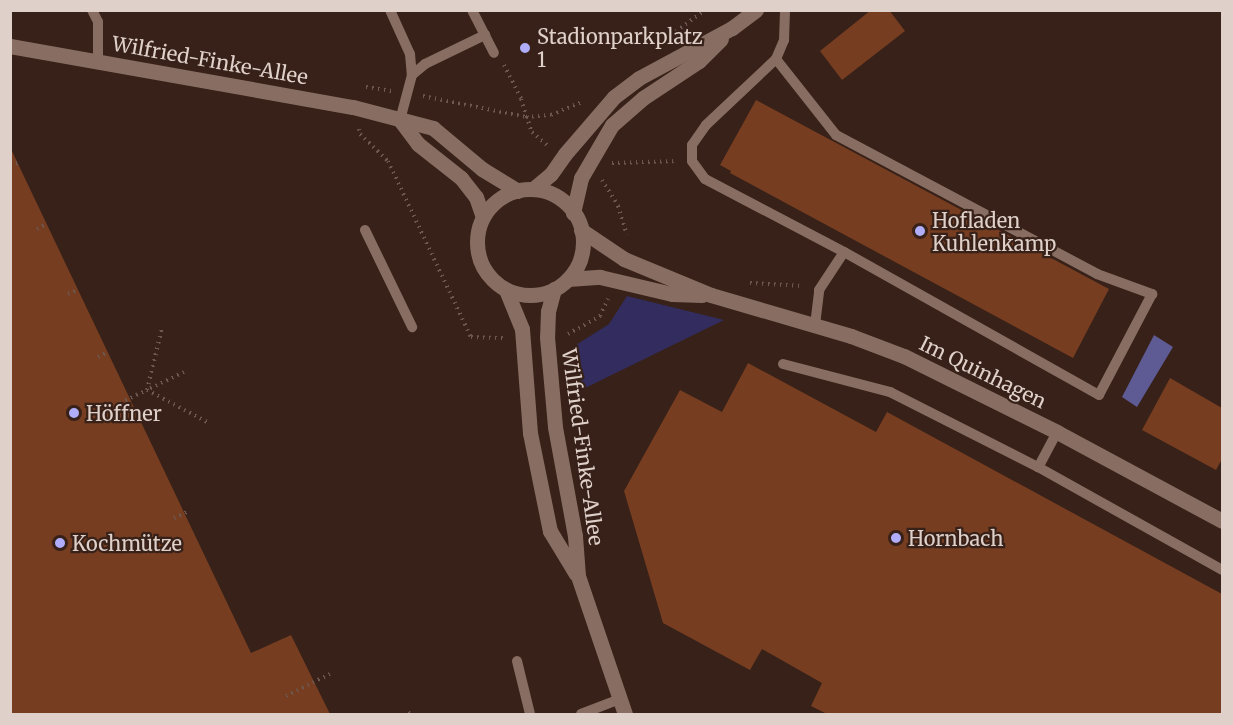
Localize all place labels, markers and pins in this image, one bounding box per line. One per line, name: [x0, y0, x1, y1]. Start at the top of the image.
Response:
place label: Stadionparkplatz 1: [537, 24, 703, 71]
marker: Stadionparkplatz 1: [518, 41, 532, 55]
place label: Hofladen Kuhlenkamp: [932, 208, 1056, 255]
marker: Hofladen Kuhlenkamp: [913, 224, 927, 238]
place label: Höffner: [86, 401, 162, 425]
marker: Höffner: [67, 406, 81, 420]
place label: Hornbach: [908, 526, 1003, 550]
place label: Kochmütze: [72, 531, 182, 555]
marker: Hornbach: [889, 531, 903, 545]
marker: Kochmütze: [53, 536, 67, 550]

